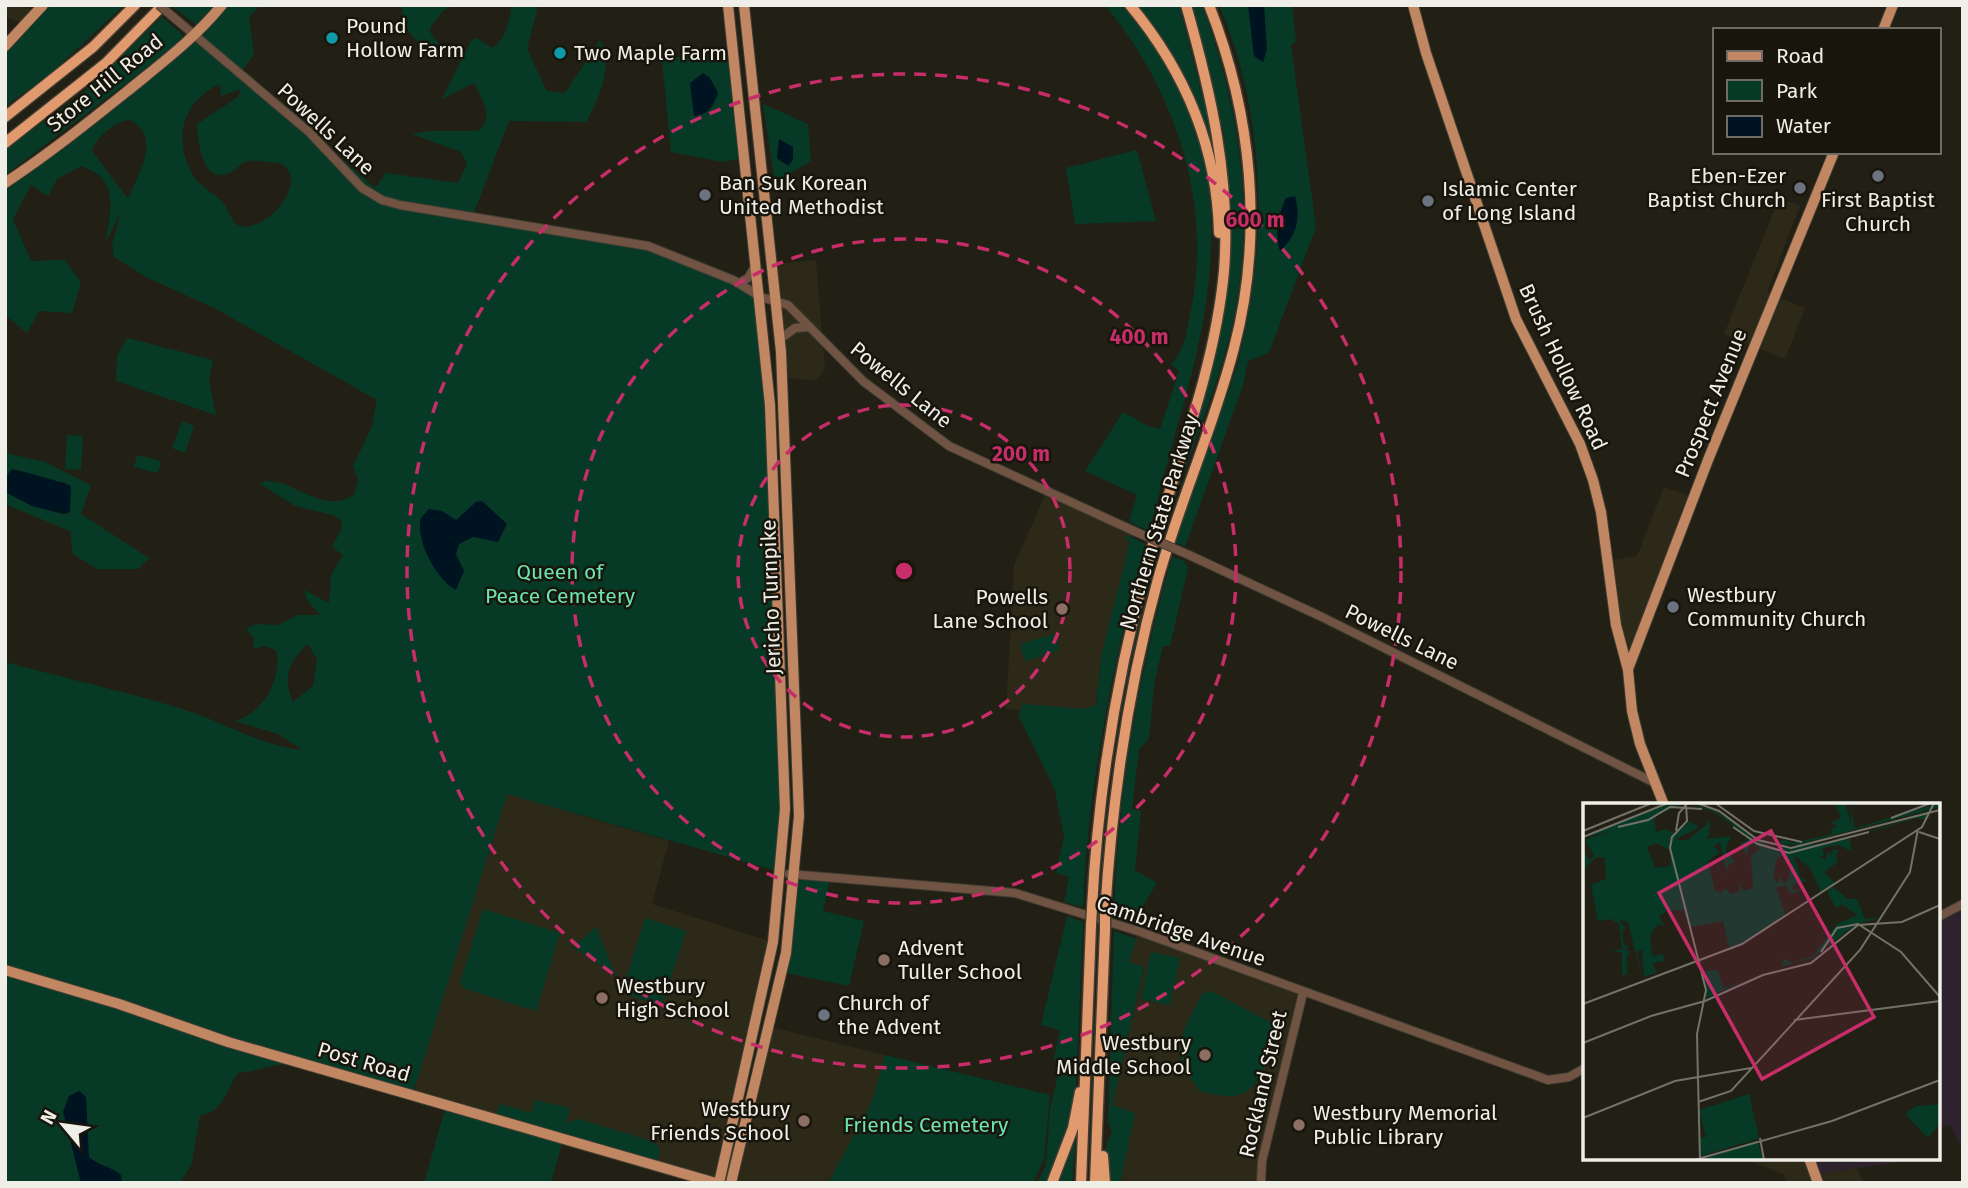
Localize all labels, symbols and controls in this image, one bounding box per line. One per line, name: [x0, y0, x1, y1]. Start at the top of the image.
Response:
place label: Pound Hollow Farm: [346, 13, 464, 63]
street label: Store Hill Road: [42, 28, 168, 138]
legend: [1713, 28, 1940, 154]
marker: Pound Hollow Farm: [324, 30, 340, 46]
place label: Two Maple Farm: [574, 40, 727, 66]
text: Road: [1776, 43, 1824, 69]
marker: Two Maple Farm: [552, 45, 568, 61]
street label: Powells Lane: [272, 77, 380, 181]
text: Park: [1776, 78, 1818, 104]
text: Water: [1776, 113, 1831, 139]
place label: Eben-Ezer Baptist Church: [1647, 163, 1786, 213]
marker: First Baptist Church: [1870, 168, 1886, 184]
place label: Ban Suk Korean United Methodist: [719, 170, 884, 220]
place label: Islamic Center of Long Island: [1442, 176, 1577, 226]
marker: Eben-Ezer Baptist Church: [1792, 180, 1808, 196]
marker: Ban Suk Korean United Methodist: [697, 187, 713, 203]
place label: First Baptist Church: [1821, 187, 1935, 237]
marker: Islamic Center of Long Island: [1420, 193, 1436, 209]
text: 600 m: [1225, 207, 1285, 233]
street label: Brush Hollow Road: [1513, 280, 1613, 454]
text: 400 m: [1109, 324, 1169, 350]
street label: Prospect Avenue: [1669, 325, 1753, 481]
street label: Powells Lane: [845, 336, 957, 434]
street label: Northern State Parkway: [1114, 410, 1204, 633]
text: 200 m: [992, 441, 1050, 467]
street label: Jericho Turnpike: [755, 519, 787, 675]
park label: Queen of Peace Cemetery: [485, 559, 636, 609]
centre of rings: [892, 559, 916, 583]
place label: Westbury Community Church: [1687, 582, 1866, 632]
place label: Powells Lane School: [933, 584, 1048, 634]
street label: Powells Lane: [1341, 598, 1463, 676]
marker: Westbury Community Church: [1665, 599, 1681, 615]
marker: Powells Lane School: [1054, 601, 1070, 617]
inset map: [1583, 803, 1940, 1160]
street label: Cambridge Avenue: [1093, 890, 1269, 972]
place label: Advent Tuller School: [898, 935, 1022, 985]
marker: Advent Tuller School: [876, 952, 892, 968]
place label: Westbury High School: [616, 973, 729, 1023]
marker: Westbury High School: [594, 990, 610, 1006]
place label: Church of the Advent: [838, 990, 941, 1040]
marker: Church of the Advent: [816, 1007, 832, 1023]
street label: Rockland Street: [1233, 1007, 1293, 1160]
place label: Westbury Middle School: [1056, 1030, 1192, 1080]
street label: Post Road: [315, 1036, 413, 1088]
marker: Westbury Middle School: [1197, 1047, 1213, 1063]
north arrow: [28, 1090, 98, 1160]
place label: Westbury Friends School: [650, 1096, 791, 1146]
place label: Westbury Memorial Public Library: [1313, 1100, 1497, 1150]
text: N: [35, 1106, 62, 1128]
park label: Friends Cemetery: [844, 1112, 1009, 1138]
marker: Westbury Friends School: [796, 1113, 812, 1129]
marker: Westbury Memorial Public Library: [1291, 1117, 1307, 1133]

